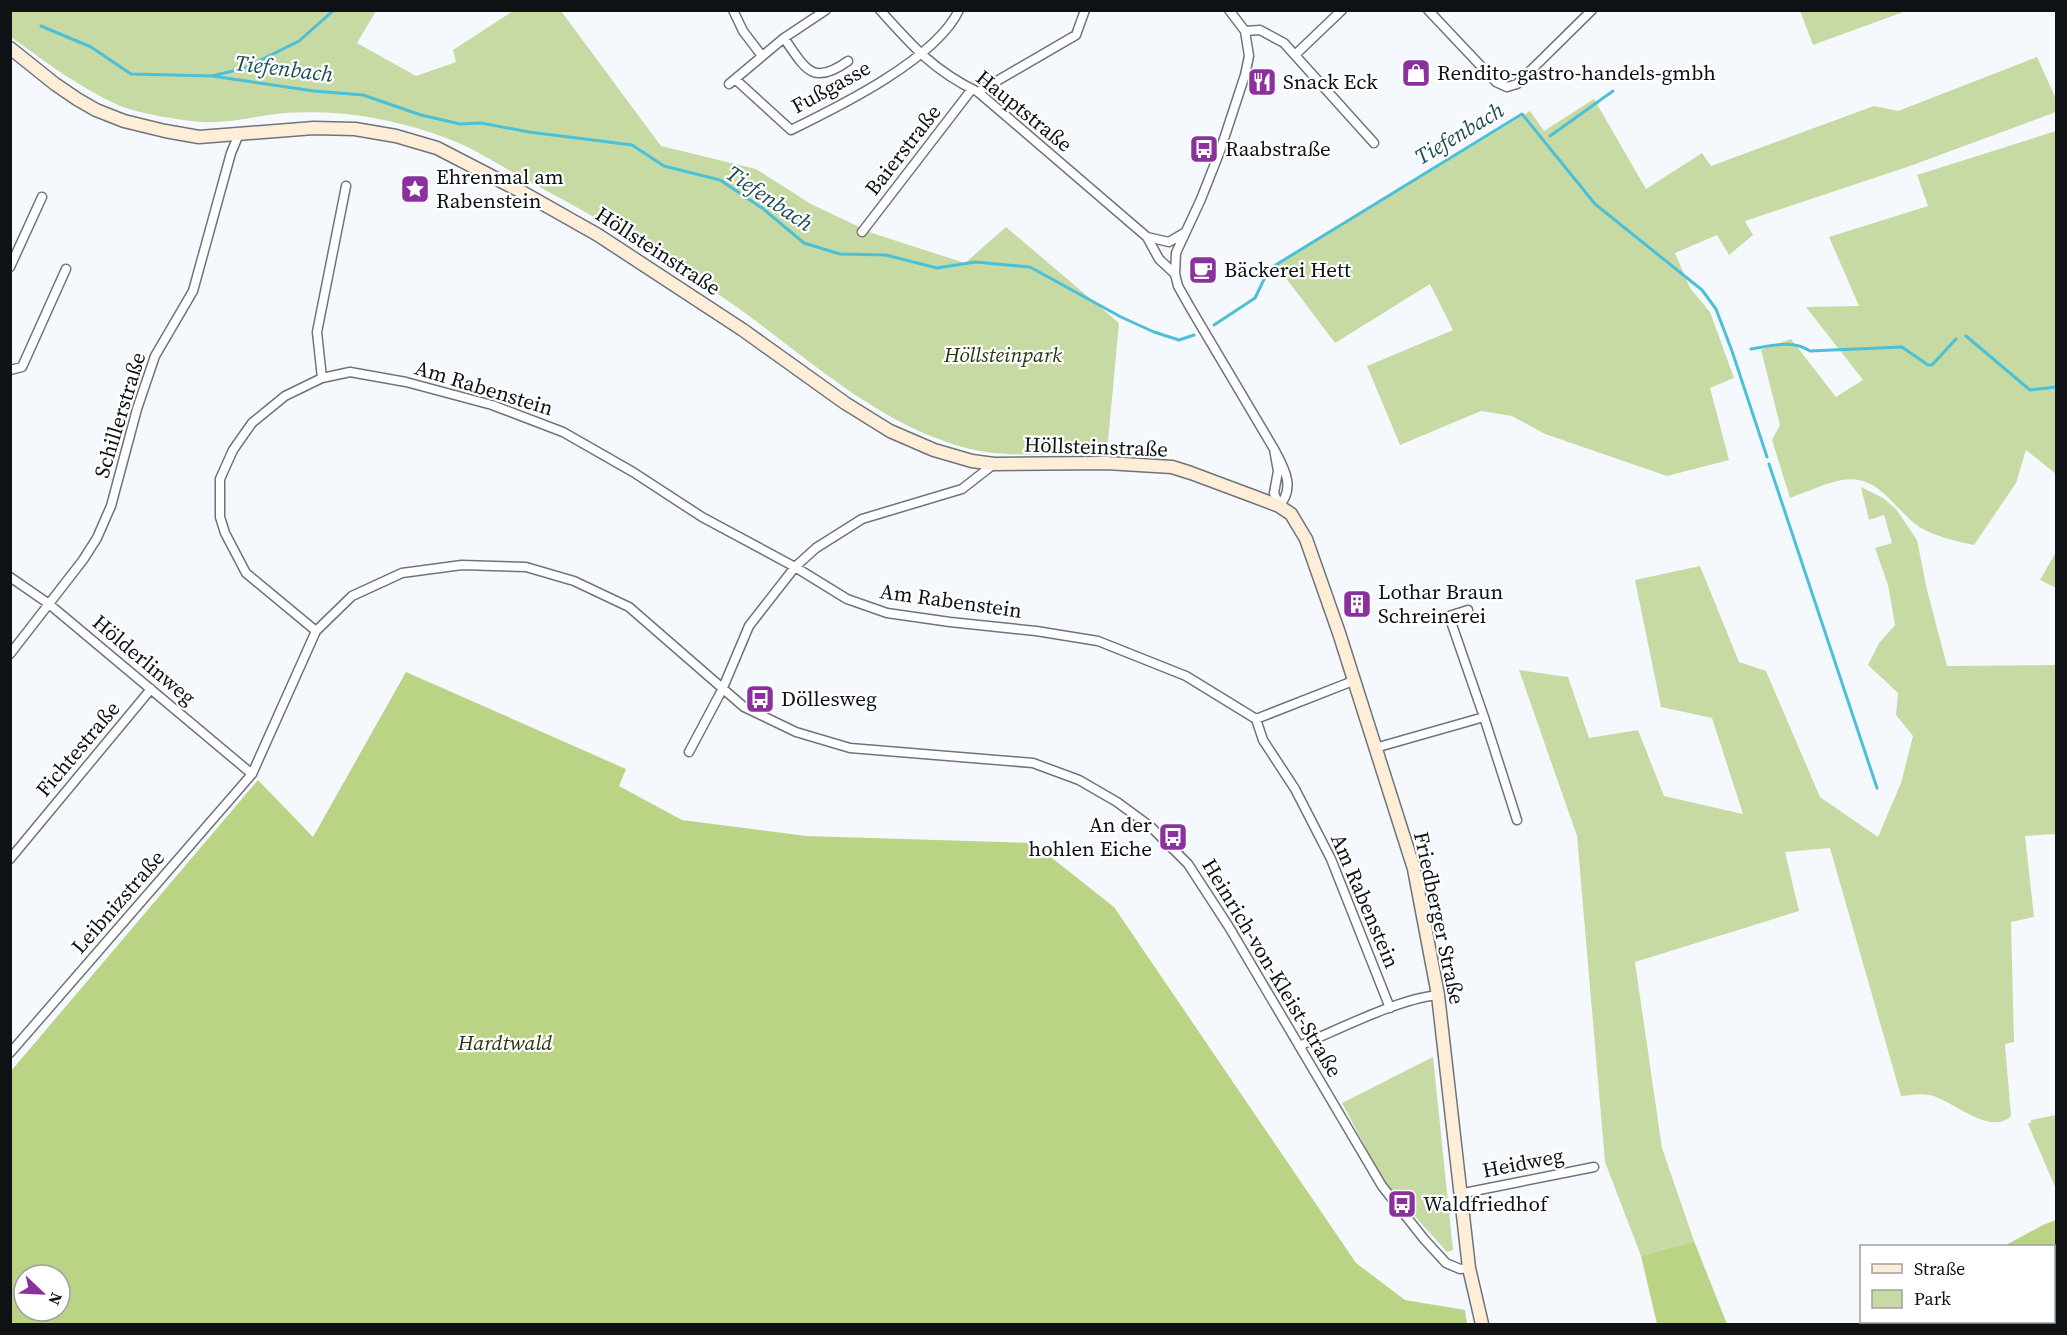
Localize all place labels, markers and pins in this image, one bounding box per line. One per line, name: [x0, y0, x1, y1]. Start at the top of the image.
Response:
shop icon: Rendito-gastro-handels-gmbh: [1400, 57, 1432, 89]
place label: Rendito-gastro-handels-gmbh: [1437, 58, 1716, 87]
restaurant icon: Snack Eck: [1246, 66, 1278, 98]
place label: Snack Eck: [1283, 67, 1378, 96]
bus stop icon: Raabstraße: [1188, 133, 1220, 165]
place label: Raabstraße: [1225, 134, 1331, 163]
place label: Ehrenmal am Rabenstein: [436, 162, 564, 215]
place icon: Ehrenmal am Rabenstein: [399, 173, 431, 205]
cafe icon: Bäckerei Hett: [1187, 254, 1219, 286]
place label: Bäckerei Hett: [1224, 255, 1351, 284]
place label: Lothar Braun Schreinerei: [1378, 577, 1503, 630]
building icon: Lothar Braun Schreinerei: [1341, 588, 1373, 620]
bus stop icon: Döllesweg: [744, 683, 776, 715]
place label: Döllesweg: [781, 684, 877, 713]
place label: An der hohlen Eiche: [1029, 810, 1152, 863]
bus stop icon: An der hohlen Eiche: [1157, 821, 1189, 853]
bus stop icon: Waldfriedhof: [1386, 1188, 1418, 1220]
place label: Waldfriedhof: [1423, 1189, 1549, 1218]

